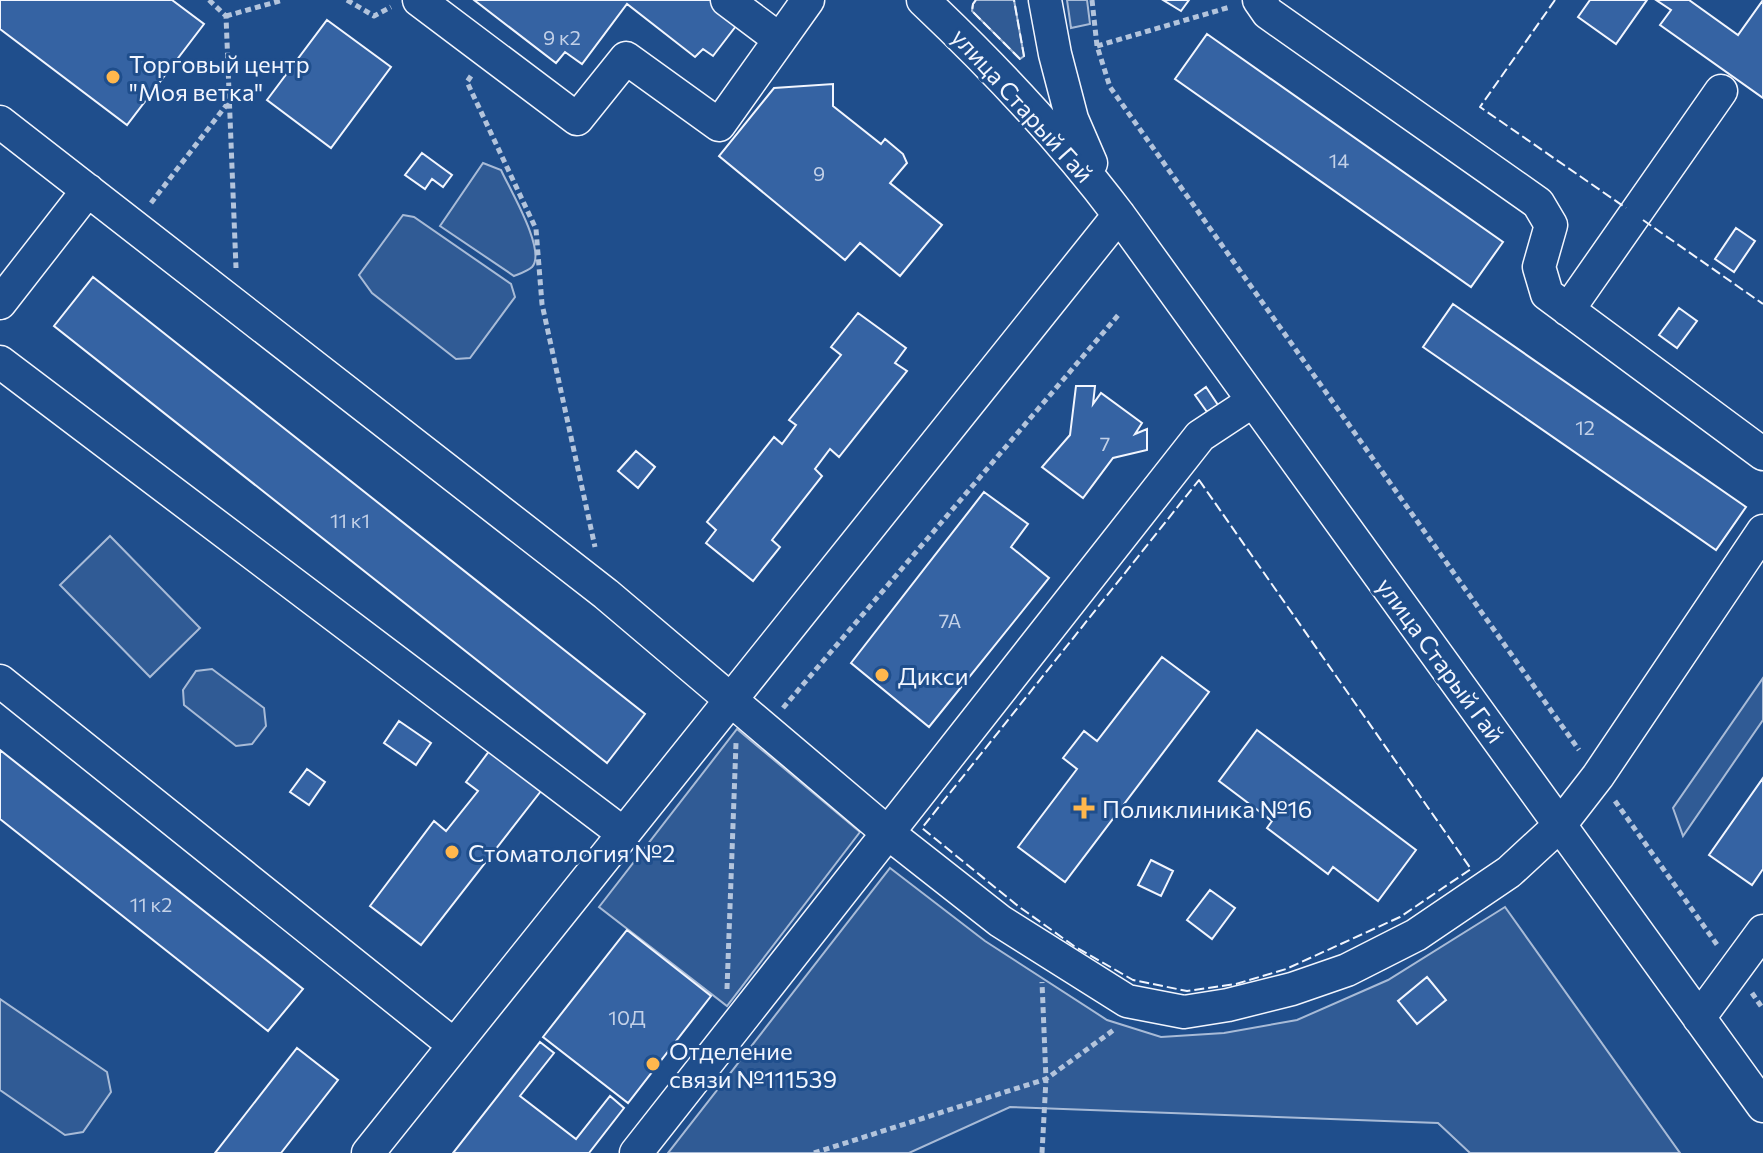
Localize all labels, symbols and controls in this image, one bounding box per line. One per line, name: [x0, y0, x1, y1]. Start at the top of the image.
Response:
street label: улица Старый Гай: [946, 22, 1100, 188]
house number: 9 к2: [543, 25, 581, 49]
place label: Торговый центр "Моя ветка": [129, 49, 310, 106]
marker: Торговый центр "Моя ветка": [104, 68, 122, 86]
house number: 14: [1329, 148, 1349, 172]
house number: 9: [813, 161, 825, 185]
house number: 12: [1575, 415, 1595, 439]
house number: 7: [1100, 431, 1110, 455]
house number: 11 к1: [330, 508, 370, 532]
street label: улица Старый Гай: [1371, 572, 1511, 748]
house number: 7А: [939, 608, 962, 632]
place label: Дикси: [898, 661, 969, 690]
marker: Дикси: [873, 666, 891, 684]
place label: Поликлиника №16: [1102, 794, 1312, 823]
marker: Поликлиника №16: [1073, 797, 1095, 819]
place label: Стоматология №2: [468, 838, 675, 867]
marker: Стоматология №2: [443, 843, 461, 861]
house number: 11 к2: [130, 892, 172, 916]
house number: 10Д: [608, 1005, 646, 1029]
place label: Отделение связи №111539: [669, 1036, 837, 1093]
marker: Отделение связи №111539: [644, 1055, 662, 1073]

